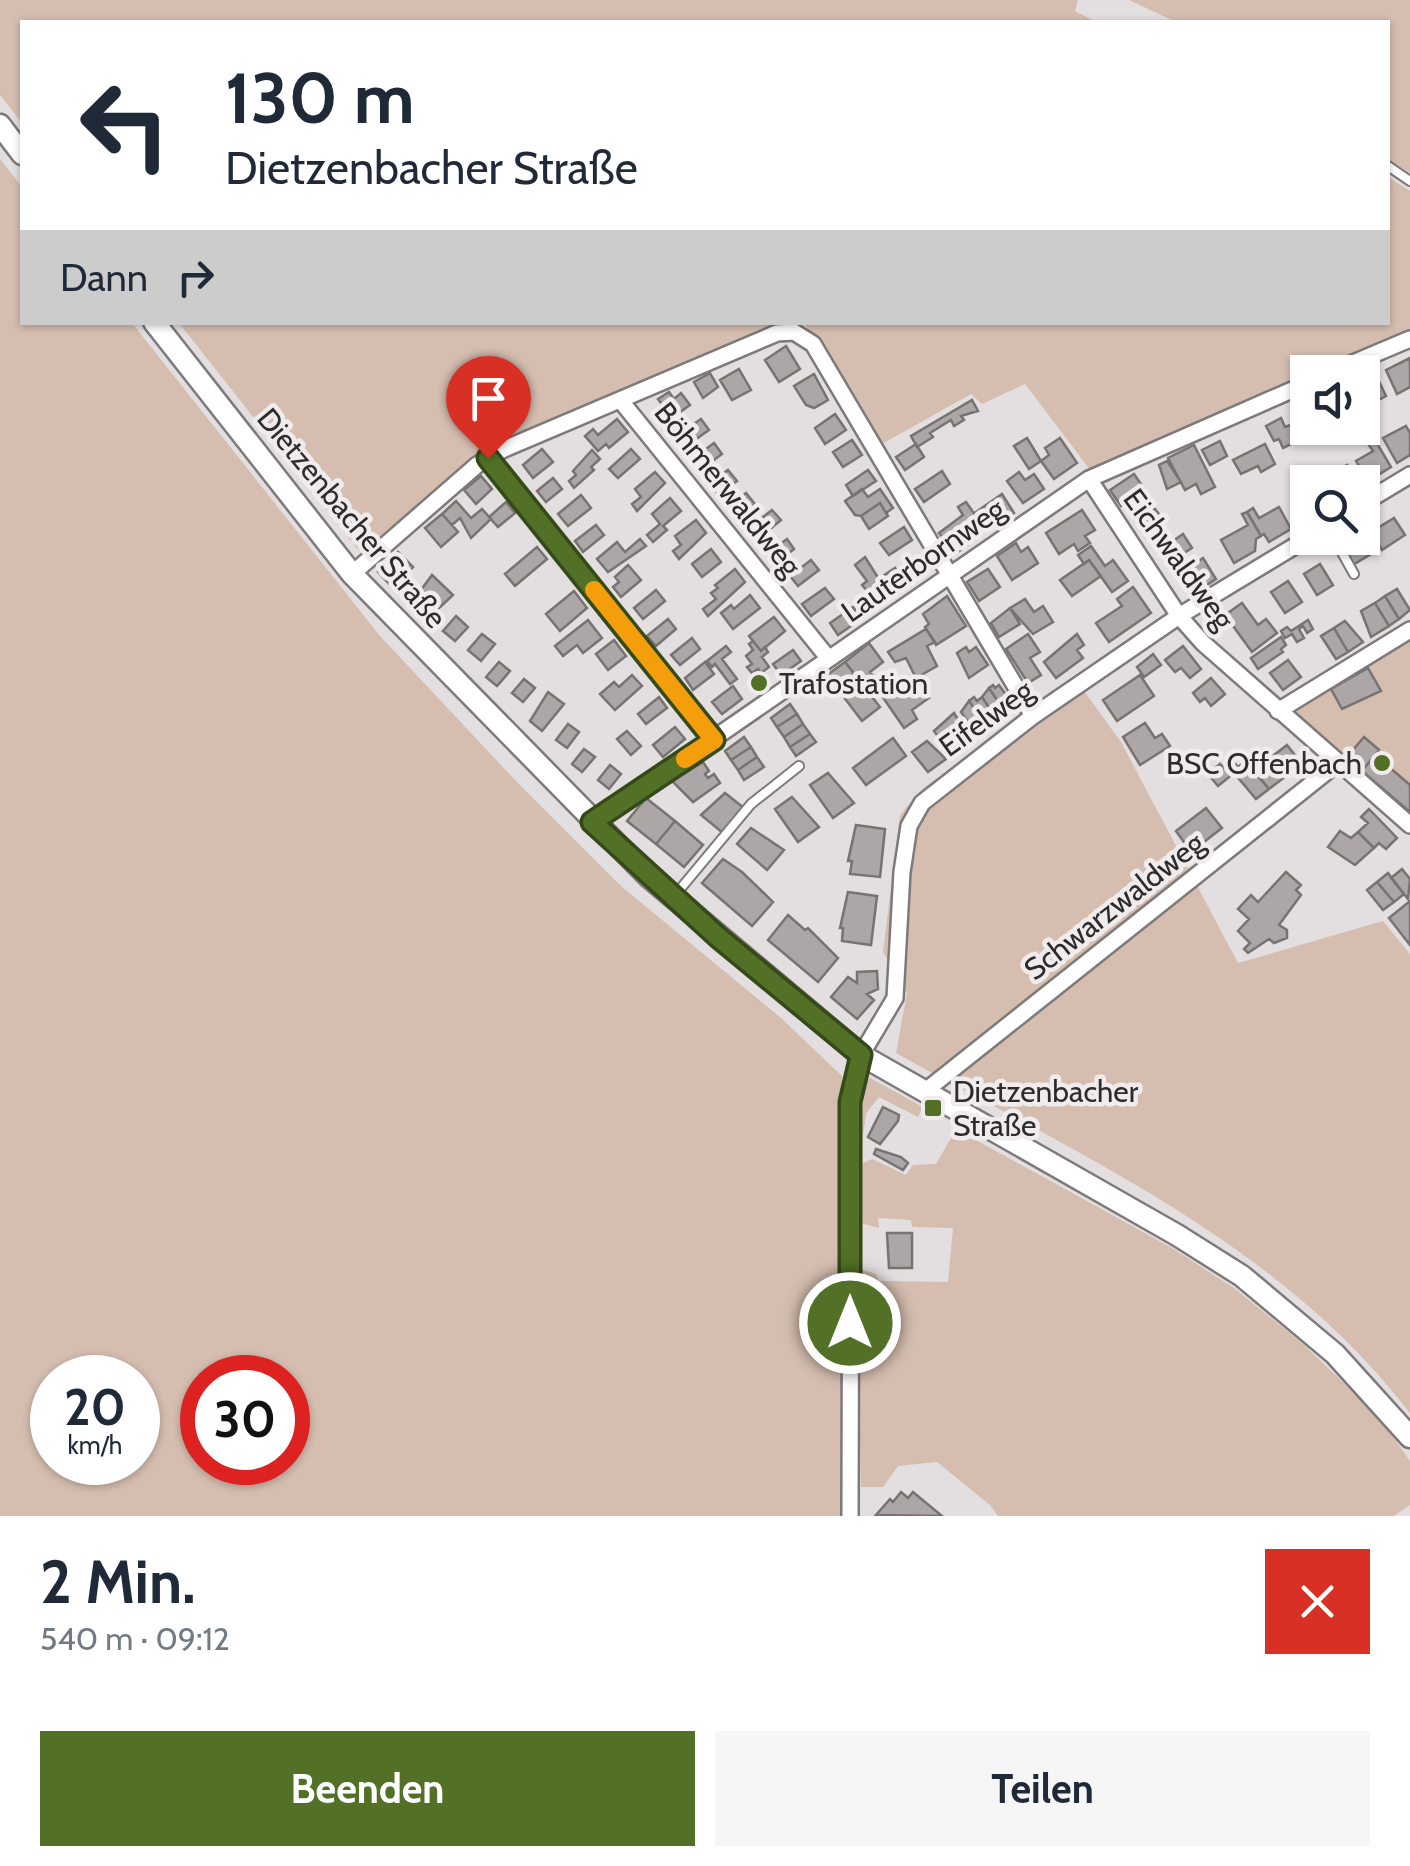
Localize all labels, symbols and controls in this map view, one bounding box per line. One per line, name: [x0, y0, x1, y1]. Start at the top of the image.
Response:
text: 130 m: [225, 55, 415, 141]
icon: left: [60, 60, 190, 190]
text: Dietzenbacher Straße: [225, 141, 638, 195]
icon: right: [168, 250, 223, 305]
text: Dann: [60, 254, 148, 301]
map controls: [1290, 355, 1380, 555]
button: sound: [1290, 355, 1380, 445]
pin: [446, 356, 531, 459]
icon: arrive: [461, 371, 516, 426]
street label: Böhmerwaldweg: [646, 394, 810, 584]
street label: Dietzenbacher Straße: [249, 401, 455, 635]
button: search: [1290, 465, 1380, 555]
street label: Eichwaldweg: [1116, 481, 1243, 637]
street label: Lauterbornweg: [834, 489, 1013, 630]
place label: Trafostation: [779, 665, 928, 702]
street label: Eifelweg: [932, 671, 1041, 765]
marker: Trafostation: [748, 672, 770, 694]
place label: BSC Offenbach: [1166, 745, 1362, 782]
marker: BSC Offenbach: [1371, 752, 1393, 774]
street label: Schwarzwaldweg: [1017, 824, 1212, 988]
place label: Dietzenbacher Straße: [953, 1073, 1139, 1144]
marker: Dietzenbacher Straße: [922, 1097, 944, 1119]
position arrow: [798, 1271, 902, 1375]
speed limit sign: 30: [180, 1355, 310, 1485]
text: 20: [64, 1377, 126, 1438]
text: km/h: [68, 1430, 122, 1460]
text: 2 Min.: [40, 1545, 195, 1618]
button: close: [1265, 1549, 1370, 1654]
text: 540 m · 09:12: [40, 1619, 230, 1658]
button: Beenden: [40, 1731, 695, 1846]
button: Teilen: [715, 1731, 1370, 1846]

